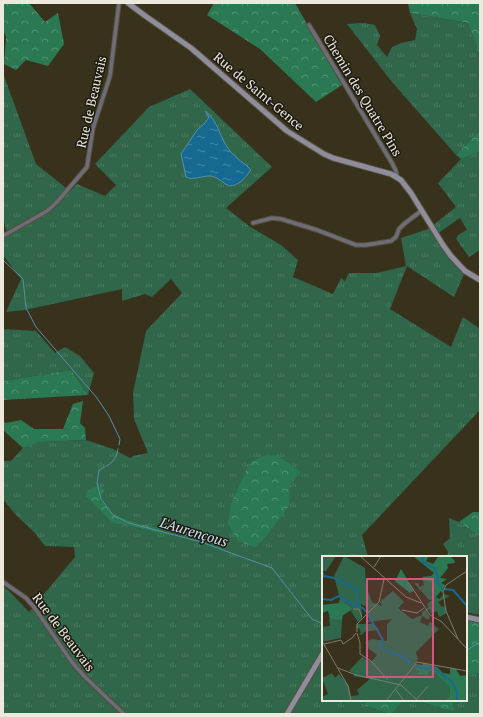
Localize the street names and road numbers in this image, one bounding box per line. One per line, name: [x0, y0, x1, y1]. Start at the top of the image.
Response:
street label: Chemin des Quatre Pins: [319, 31, 407, 159]
street label: Rue de Saint-Gence: [210, 48, 308, 134]
street label: Rue de Beauvais: [72, 54, 110, 150]
street label: Rue de Beauvais: [29, 589, 99, 675]

